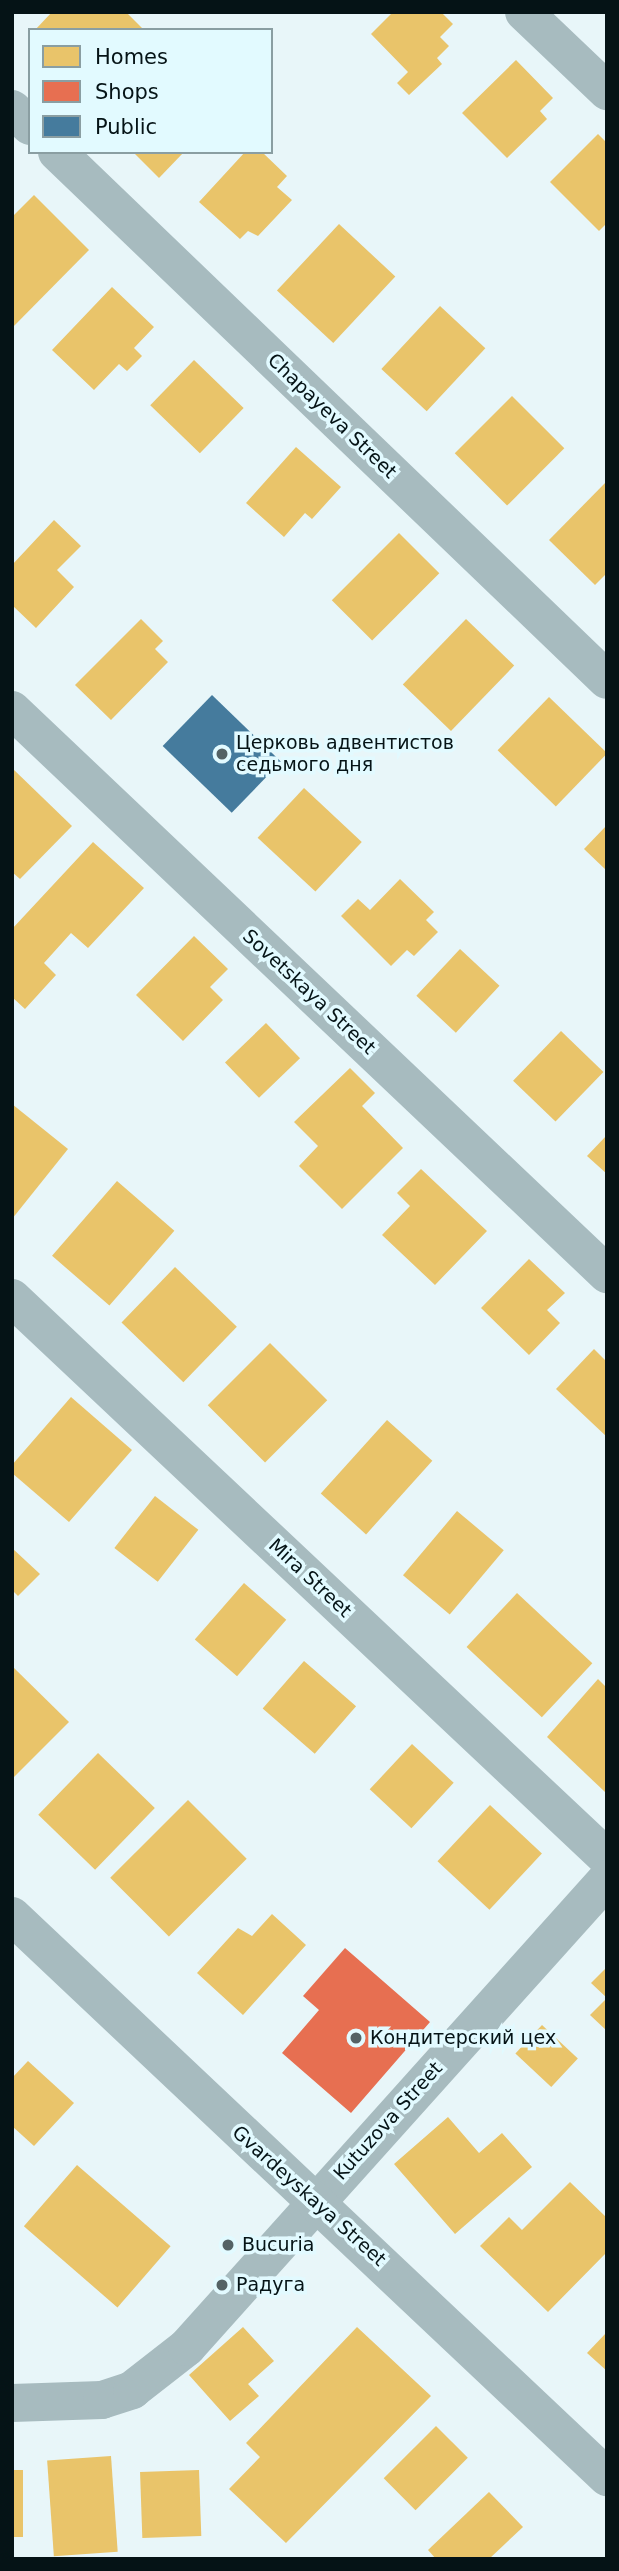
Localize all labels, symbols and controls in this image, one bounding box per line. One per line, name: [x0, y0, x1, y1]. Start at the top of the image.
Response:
legend: [28, 28, 273, 154]
text: Homes: [95, 45, 168, 69]
text: Shops: [95, 80, 159, 104]
text: Public: [95, 115, 157, 139]
street label: Chapayeva Street: [263, 349, 401, 483]
place label: Церковь адвентистов седьмого дня: [236, 732, 454, 776]
marker: Церковь адвентистов седьмого дня: [214, 746, 230, 762]
street label: Sovetskaya Street: [238, 925, 380, 1059]
street label: Mira Street: [264, 1534, 356, 1622]
place label: Кондитерский цех: [370, 2027, 556, 2049]
marker: Кондитерский цех: [348, 2030, 364, 2046]
street label: Kutuzova Street: [329, 2057, 447, 2185]
street label: Gvardeyskaya Street: [227, 2121, 391, 2271]
place label: Bucuria: [242, 2234, 314, 2256]
marker: Bucuria: [220, 2237, 236, 2253]
place label: Радуга: [236, 2274, 305, 2296]
marker: Радуга: [214, 2277, 230, 2293]

